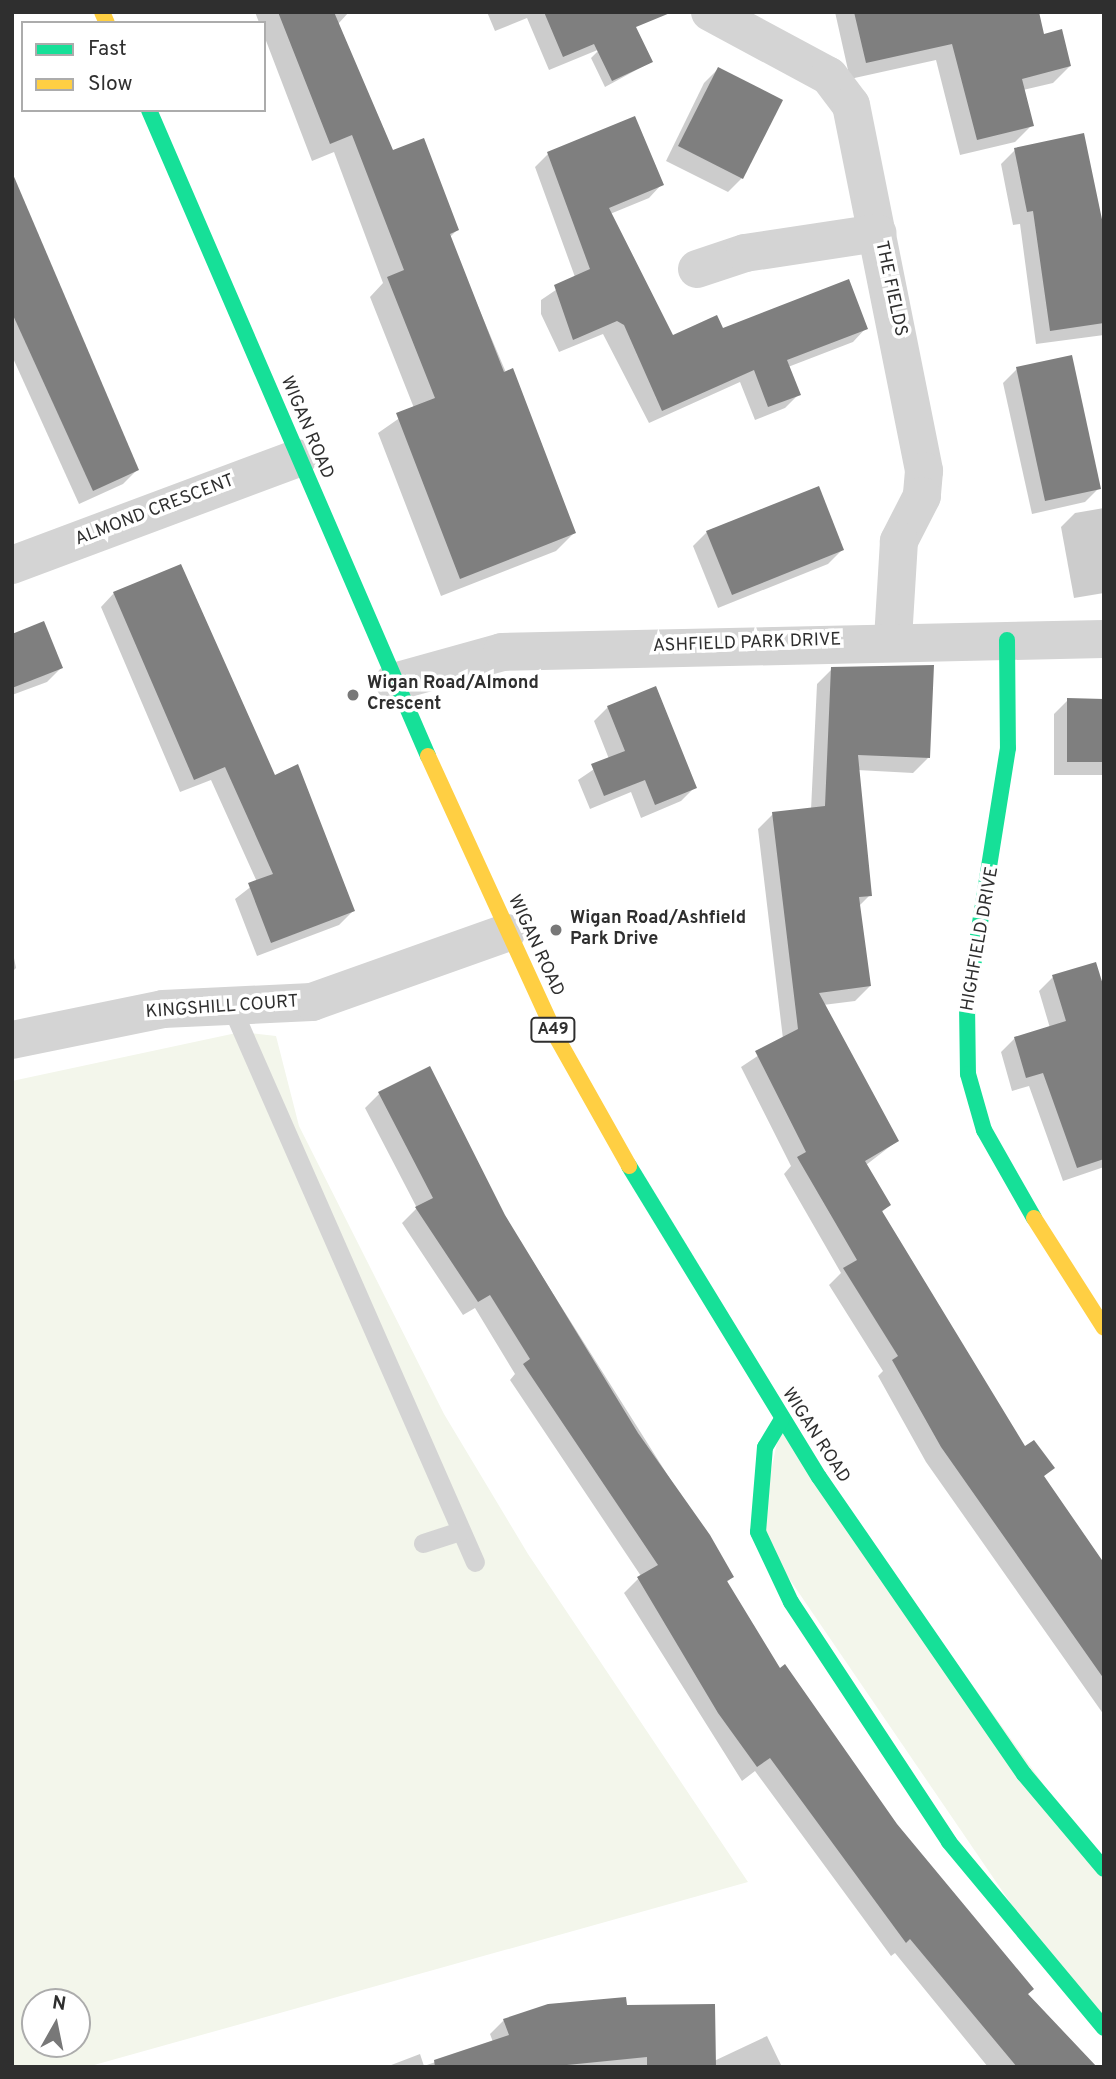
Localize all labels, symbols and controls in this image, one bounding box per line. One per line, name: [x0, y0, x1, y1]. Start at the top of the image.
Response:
legend: [21, 21, 266, 112]
text: Fast: [88, 36, 127, 63]
text: Slow: [88, 71, 133, 98]
street label: THE FIELDS: [869, 239, 911, 339]
street label: WIGAN ROAD: [275, 373, 337, 483]
street label: ALMOND CRESCENT: [72, 471, 238, 551]
street label: ASHFIELD PARK DRIVE: [653, 630, 841, 658]
place label: Wigan Road/Almond Crescent: [367, 674, 539, 716]
marker: Wigan Road/Almond Crescent: [345, 687, 361, 703]
street label: HIGHFIELD DRIVE: [958, 865, 1004, 1013]
street label: WIGAN ROAD: [502, 892, 568, 1000]
place label: Wigan Road/Ashfield Park Drive: [570, 909, 746, 951]
marker: Wigan Road/Ashfield Park Drive: [548, 922, 564, 938]
street label: KINGSHILL COURT: [145, 992, 299, 1024]
road number: A49: [530, 1018, 576, 1042]
street label: WIGAN ROAD: [776, 1384, 854, 1488]
north arrow: [21, 1988, 91, 2058]
text: N: [50, 1991, 68, 2017]

